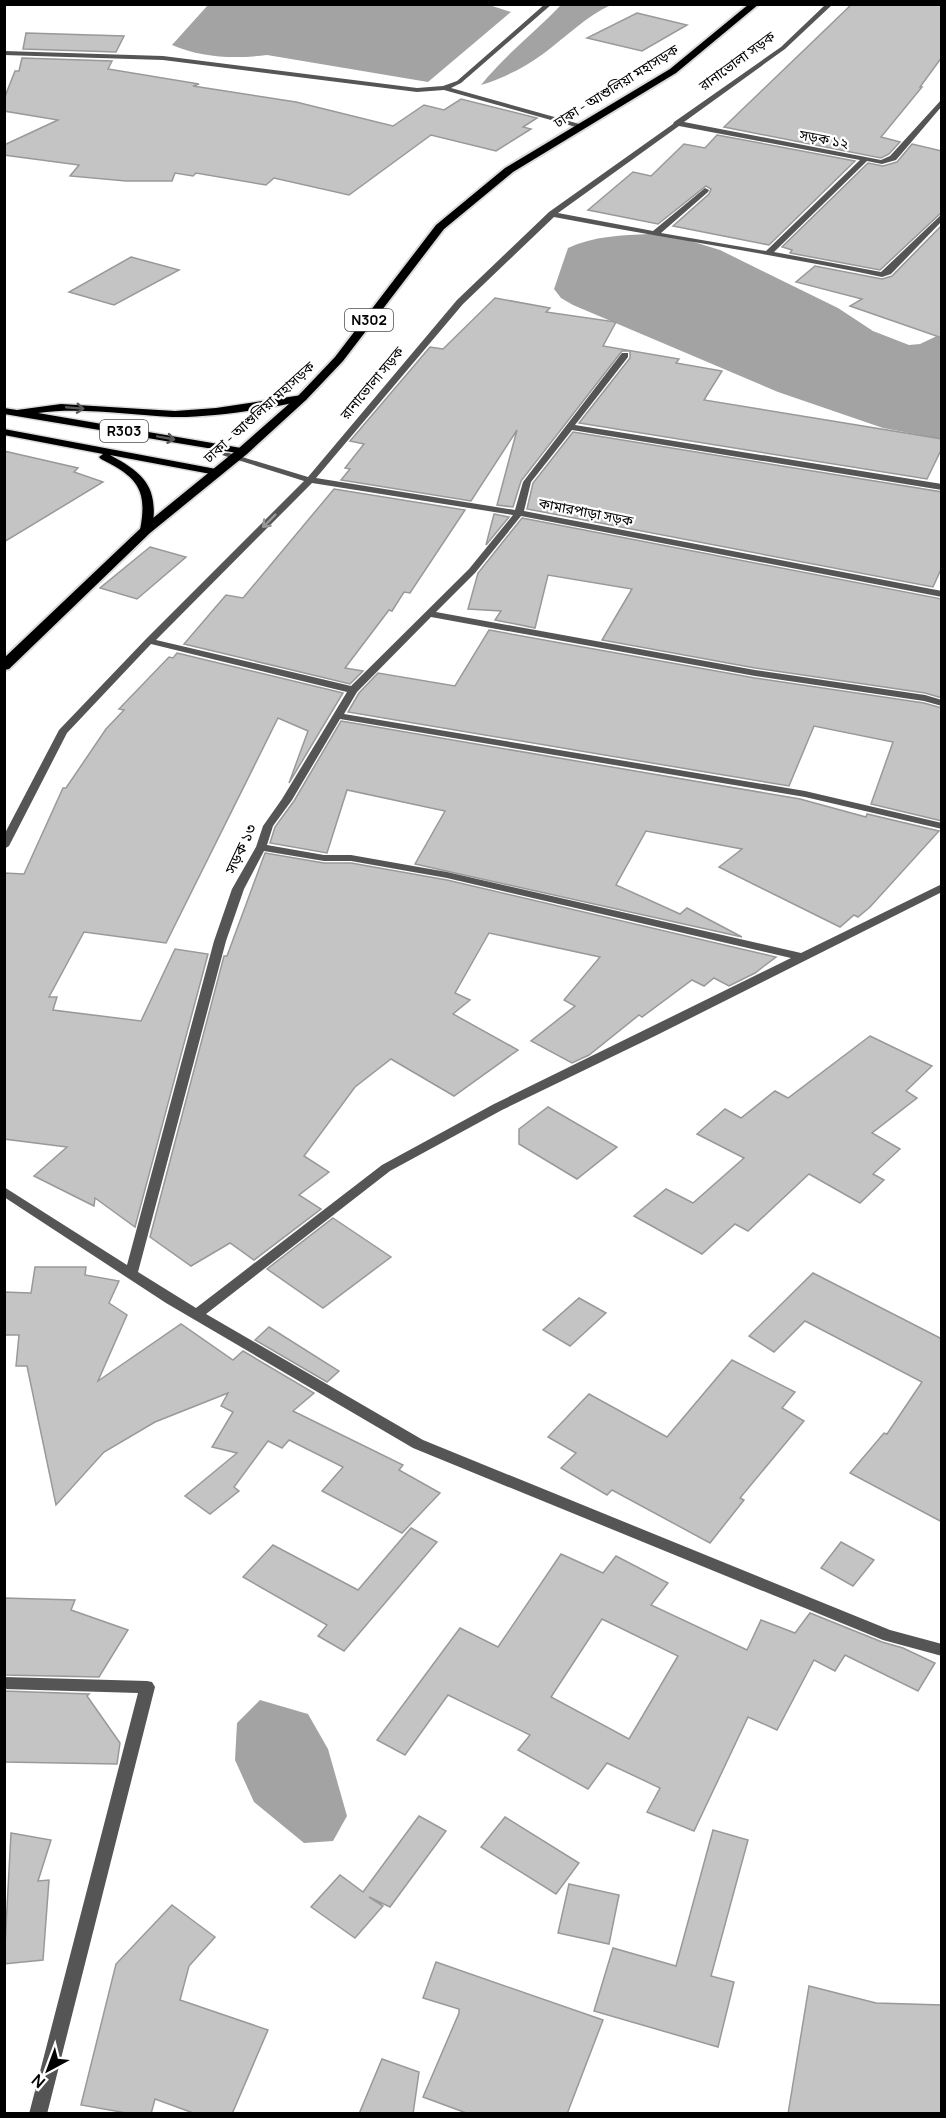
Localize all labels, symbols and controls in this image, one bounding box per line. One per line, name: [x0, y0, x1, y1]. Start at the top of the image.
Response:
street label: রানাভোলা সড়ক: [694, 26, 779, 95]
street label: ঢাকা - আশুলিয়া মহাসড়ক: [549, 39, 682, 132]
street label: সড়ক ১২: [797, 124, 851, 153]
road number: N302: [345, 309, 393, 331]
street label: রানাভোলা সড়ক: [335, 342, 408, 424]
street label: ঢাকা - আশুলিয়া মহাসড়ক: [198, 356, 319, 467]
one-way arrow: [64, 403, 84, 414]
road number: R303: [100, 420, 148, 442]
one-way arrow: [155, 433, 175, 444]
street label: কামারপাড়া সড়ক: [536, 493, 636, 530]
one-way arrow: [262, 514, 277, 528]
street label: সড়ক ১৩: [219, 820, 261, 878]
north arrow: [18, 2040, 78, 2100]
text: N: [27, 2069, 50, 2093]

